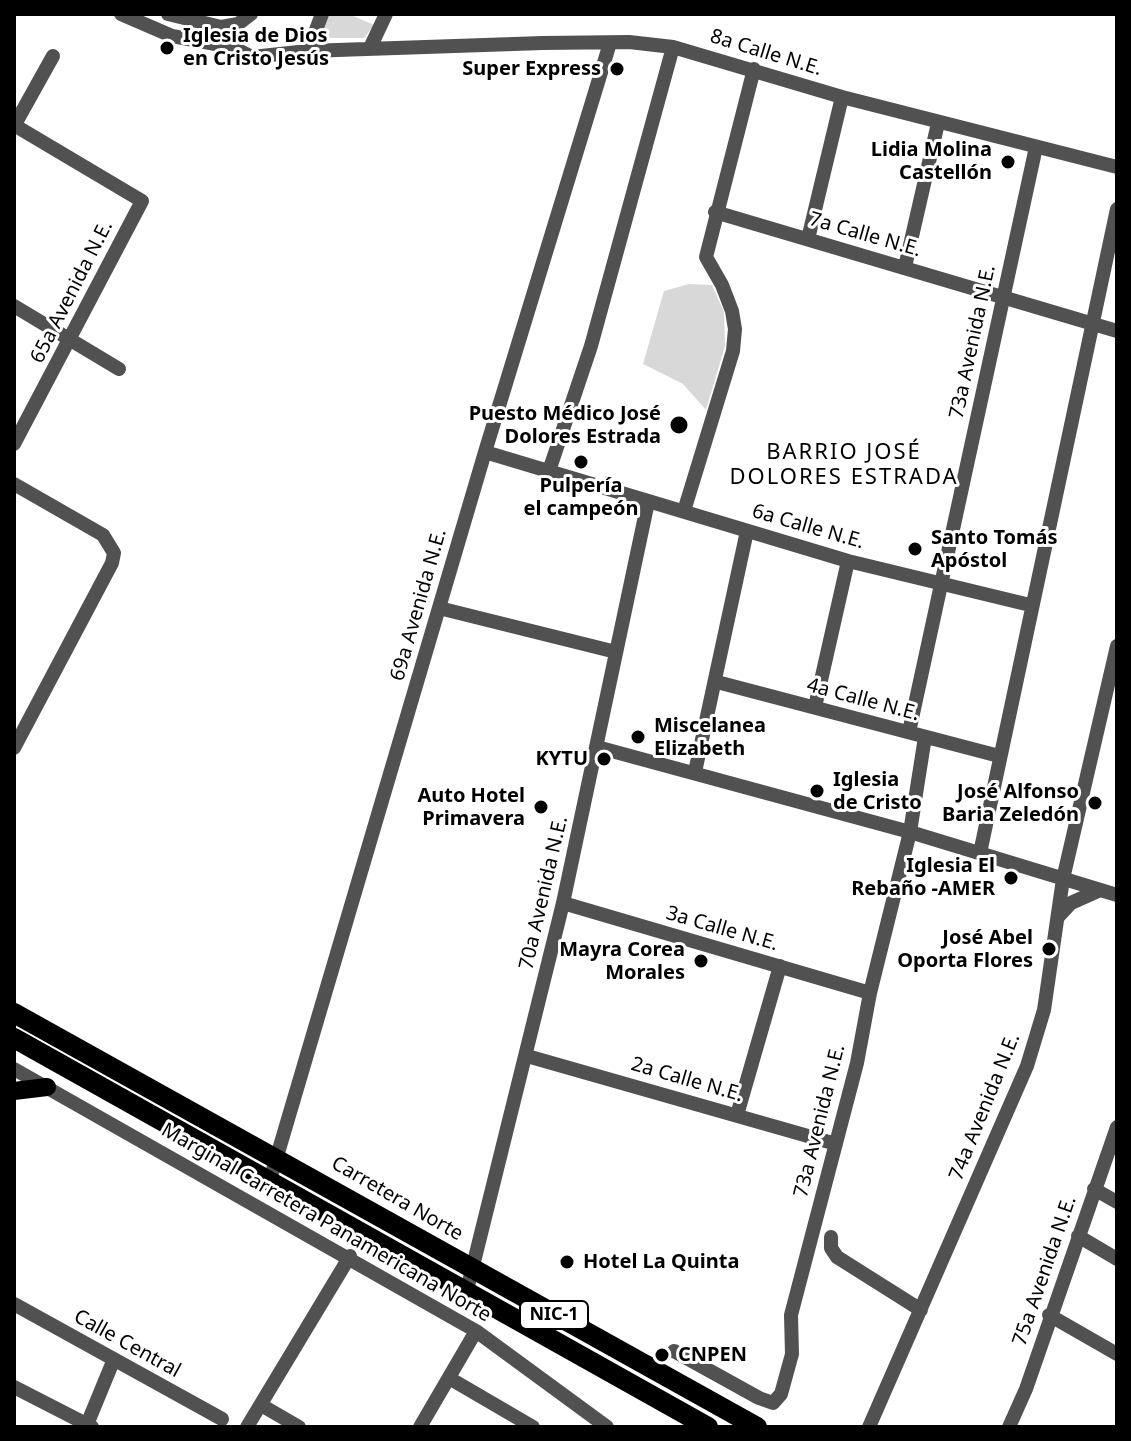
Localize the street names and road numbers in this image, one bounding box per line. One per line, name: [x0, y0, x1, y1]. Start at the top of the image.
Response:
street label: 8a Calle N.E.: [707, 25, 825, 81]
street label: 7a Calle N.E.: [806, 208, 924, 262]
street label: 65a Avenida N.E.: [26, 217, 118, 367]
street label: 73a Avenida N.E.: [945, 263, 1001, 421]
street label: 6a Calle N.E.: [749, 500, 867, 554]
street label: 69a Avenida N.E.: [386, 526, 452, 684]
street label: 4a Calle N.E.: [804, 673, 922, 727]
street label: 70a Avenida N.E.: [515, 814, 573, 972]
street label: 3a Calle N.E.: [663, 902, 781, 956]
street label: 74a Avenida N.E.: [945, 1030, 1025, 1184]
street label: 73a Avenida N.E.: [789, 1042, 851, 1200]
street label: 2a Calle N.E.: [628, 1053, 746, 1107]
street label: Marginal Carretera Panamericana Norte: [157, 1118, 495, 1328]
street label: Carretera Norte: [327, 1152, 467, 1246]
street label: 75a Avenida N.E.: [1008, 1193, 1082, 1349]
road number: NIC-1: [520, 1301, 588, 1329]
street label: Calle Central: [69, 1305, 185, 1383]

